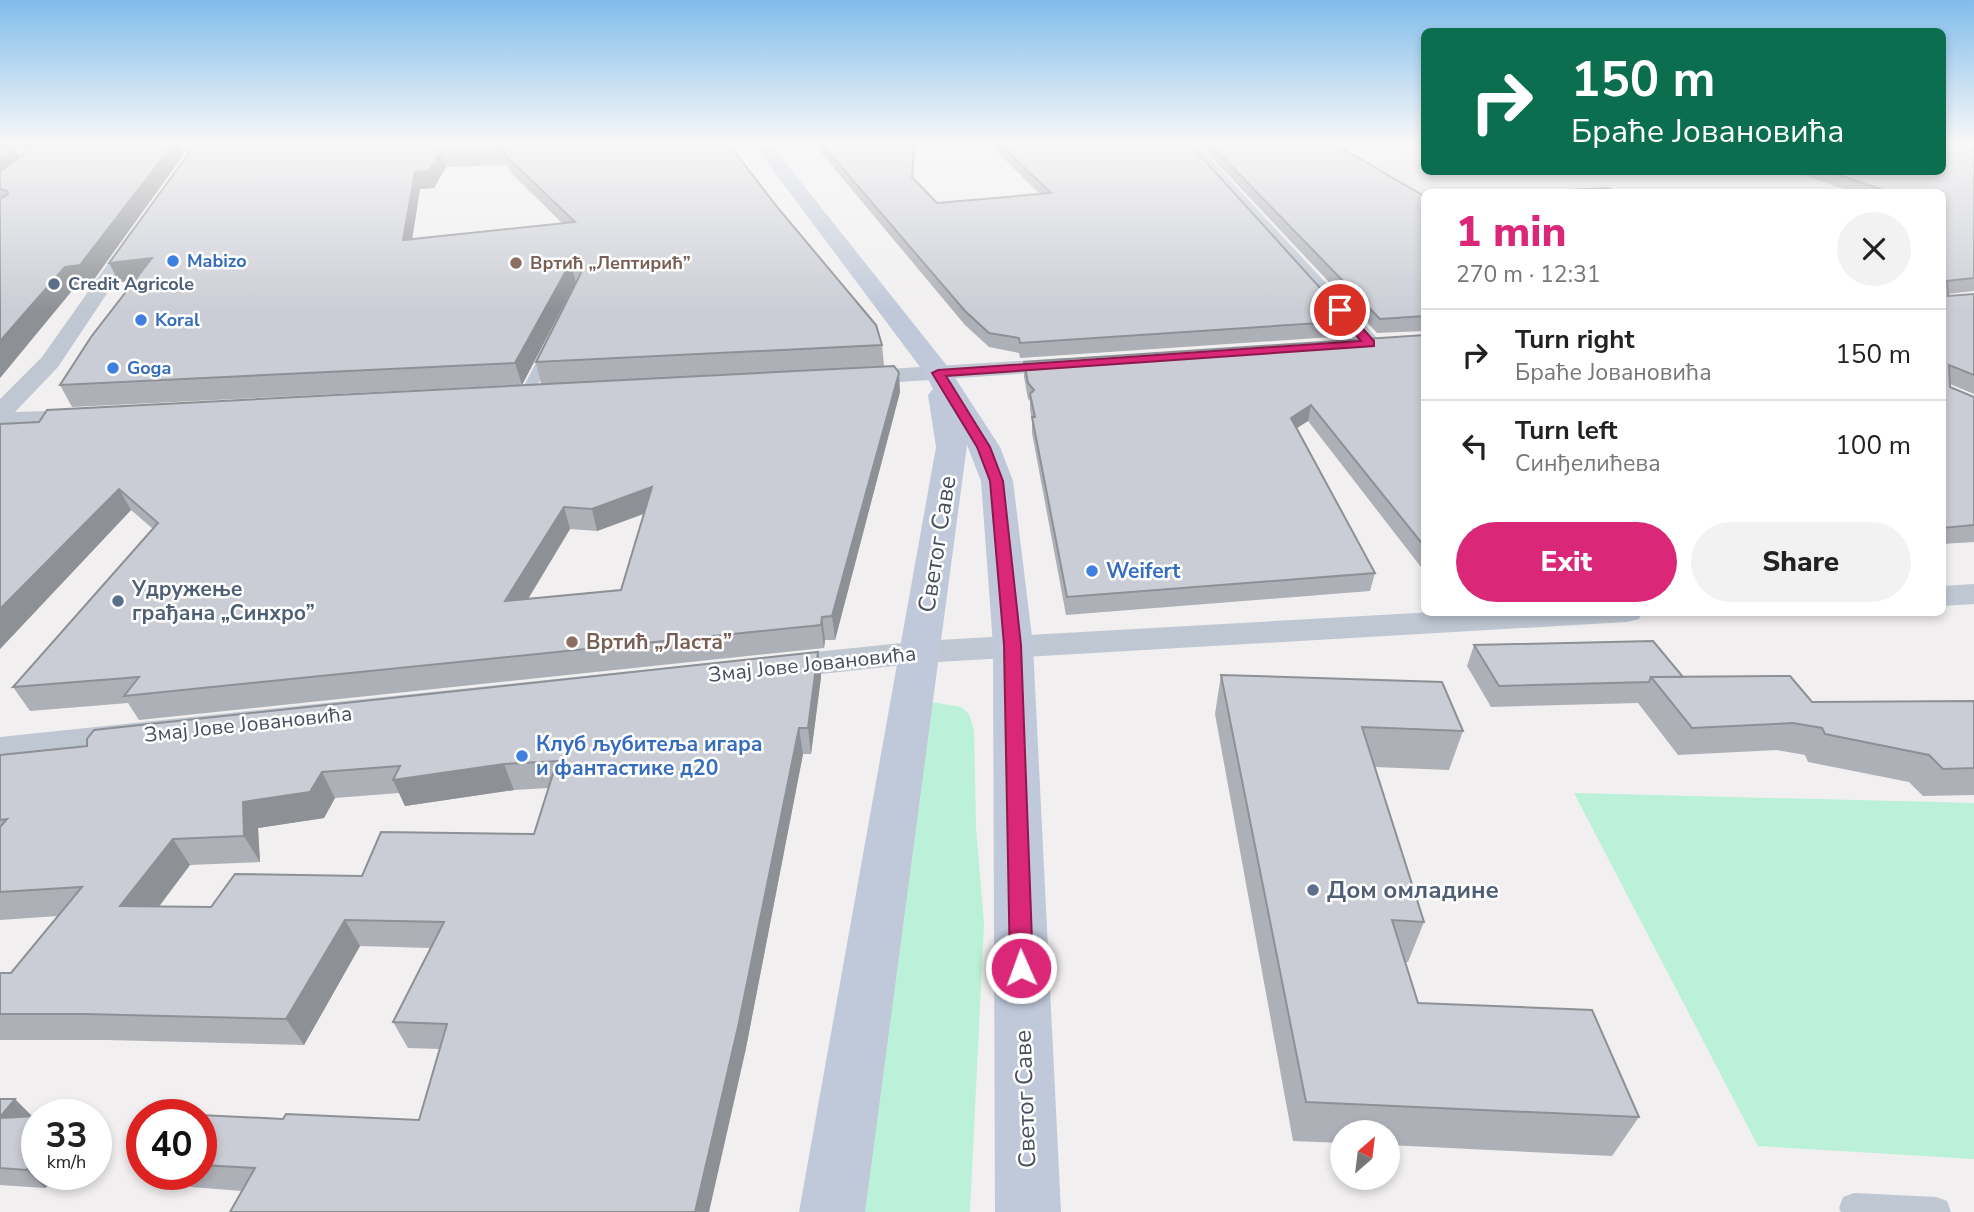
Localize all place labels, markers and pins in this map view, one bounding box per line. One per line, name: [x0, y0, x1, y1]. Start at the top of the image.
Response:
place label: Mabizo: [187, 249, 247, 273]
place label: Вртић „Лептирић”: [530, 251, 691, 275]
marker: Mabizo: [165, 253, 181, 269]
marker: Вртић „Лептирић”: [508, 255, 524, 271]
place label: Credit Agricole: [68, 272, 194, 296]
marker: Credit Agricole: [46, 276, 62, 292]
pin: [1310, 280, 1370, 340]
place label: Koral: [155, 308, 200, 332]
marker: Koral: [133, 312, 149, 328]
place label: Goga: [127, 356, 171, 380]
marker: Goga: [105, 360, 121, 376]
place label: Weifert: [1106, 557, 1181, 585]
marker: Weifert: [1084, 563, 1100, 579]
place label: Удружење грађана „Синхро”: [131, 575, 315, 627]
marker: Удружење грађана „Синхро”: [110, 593, 126, 609]
place label: Вртић „Ласта”: [586, 628, 732, 656]
marker: Вртић „Ласта”: [564, 634, 580, 650]
place label: Клуб љубитеља игара и фантастике д20: [536, 730, 763, 782]
marker: Клуб љубитеља игара и фантастике д20: [514, 748, 530, 764]
place label: Дом омладине: [1327, 874, 1499, 906]
marker: Дом омладине: [1305, 882, 1321, 898]

